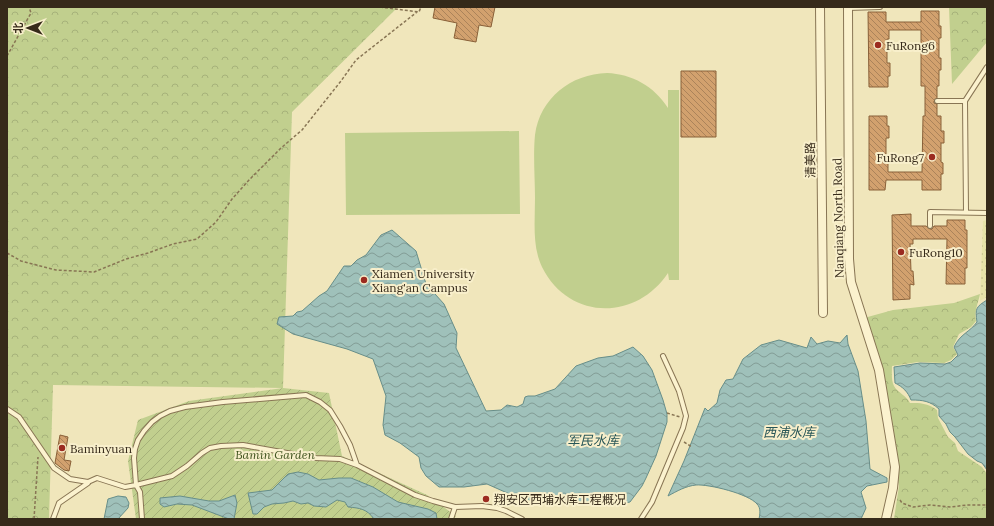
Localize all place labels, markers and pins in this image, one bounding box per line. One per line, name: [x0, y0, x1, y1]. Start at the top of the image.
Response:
place label: FuRong6: [886, 38, 935, 53]
marker: FuRong6: [873, 40, 883, 50]
place label: FuRong7: [877, 150, 924, 165]
marker: FuRong7: [927, 152, 937, 162]
place label: FuRong10: [909, 245, 963, 260]
marker: FuRong10: [896, 247, 906, 257]
place label: Xiamen University Xiang'an Campus: [372, 266, 475, 295]
marker: Xiamen University Xiang'an Campus: [359, 275, 369, 285]
place label: Baminyuan: [70, 441, 132, 456]
marker: Baminyuan: [57, 443, 67, 453]
place label: 翔安区西埔水库工程概况: [494, 492, 626, 507]
marker: 翔安区西埔水库工程概况: [481, 494, 491, 504]

